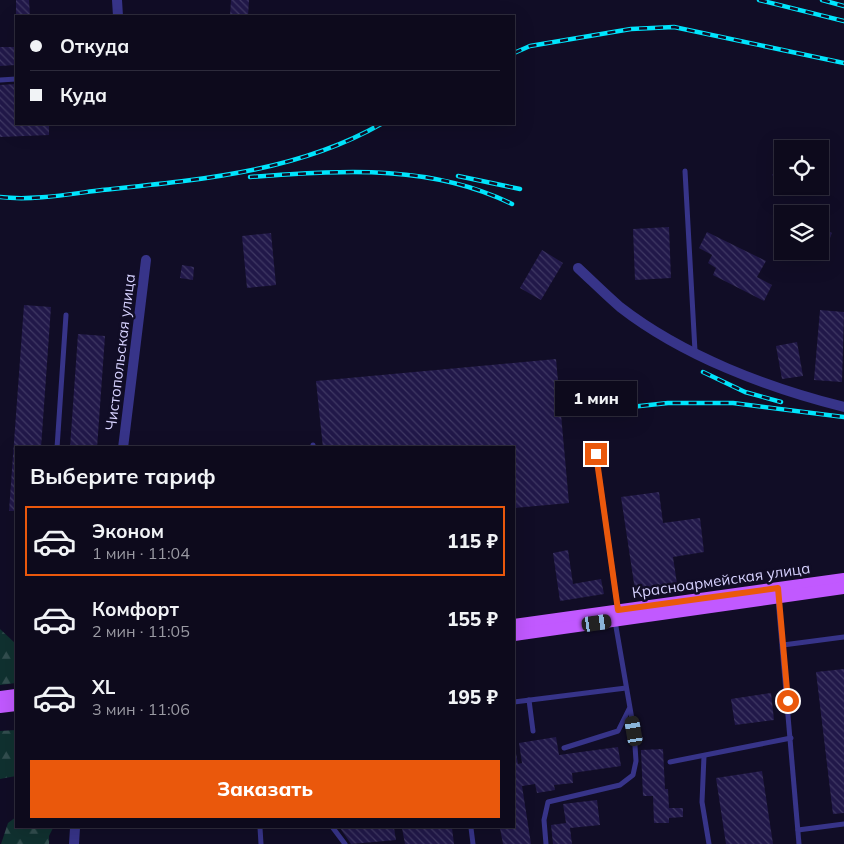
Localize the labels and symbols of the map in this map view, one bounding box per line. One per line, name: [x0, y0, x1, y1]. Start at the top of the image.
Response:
street label: Чистопольская улица: [101, 273, 139, 431]
callout: 1 мин: [555, 382, 637, 416]
route end: [585, 443, 607, 465]
street label: Красноармейская улица: [631, 558, 811, 602]
car: [581, 613, 612, 633]
route start: [777, 690, 799, 712]
car: [624, 715, 643, 747]

